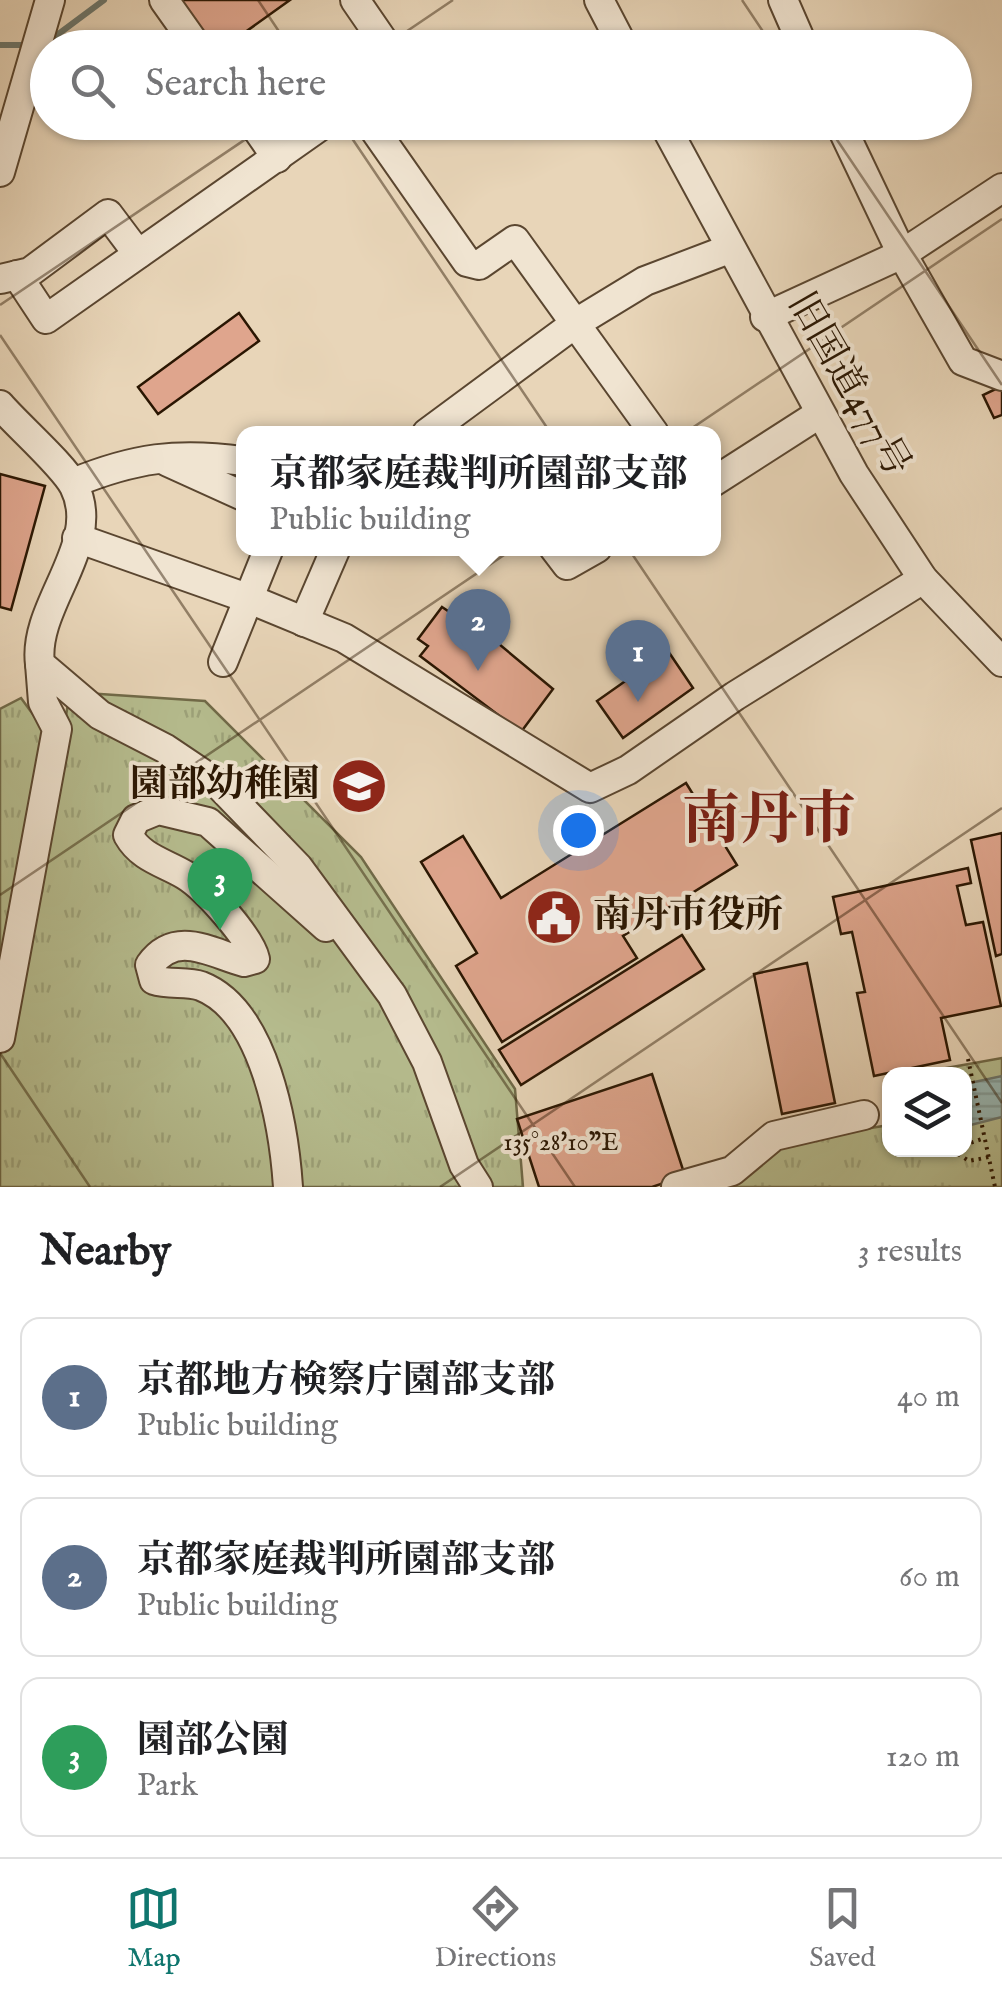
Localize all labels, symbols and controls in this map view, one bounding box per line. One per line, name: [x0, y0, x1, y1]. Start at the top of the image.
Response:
search box: [30, 30, 972, 140]
icon: search: [65, 58, 120, 113]
text: Search here: [145, 61, 326, 109]
street label: 旧国道477号: [776, 284, 920, 486]
popup: [236, 426, 721, 556]
text: 京都家庭裁判所園部支部: [269, 452, 688, 500]
text: Public building: [269, 500, 470, 541]
pin: 2: [446, 588, 510, 671]
pin: 1: [606, 620, 670, 702]
school or university icon: 園部幼稚園: [329, 756, 389, 816]
place label: 園部幼稚園: [130, 762, 320, 810]
district label: 南丹市: [682, 785, 856, 859]
your location: [553, 805, 604, 856]
pin: 3: [188, 848, 252, 930]
public building icon: 南丹市役所: [524, 887, 584, 947]
place label: 南丹市役所: [593, 893, 783, 941]
map controls: [882, 1067, 972, 1157]
button: layers: [882, 1067, 972, 1157]
text: 135°28'10"E: [503, 1127, 619, 1159]
text: Nearby: [40, 1226, 171, 1279]
text: 3 results: [858, 1232, 962, 1273]
text: 京都地方検察庁園部支部: [137, 1358, 555, 1406]
text: 1: [69, 1377, 80, 1418]
text: 40 m: [897, 1377, 960, 1418]
text: Public building: [137, 1406, 338, 1447]
text: 京都家庭裁判所園部支部: [137, 1538, 555, 1586]
text: 2: [67, 1557, 82, 1598]
text: 60 m: [899, 1557, 960, 1598]
text: Public building: [137, 1586, 338, 1627]
text: 園部公園: [137, 1718, 289, 1766]
text: 3: [69, 1737, 80, 1778]
text: 120 m: [886, 1737, 960, 1778]
text: Park: [137, 1766, 198, 1807]
tab: Map: [126, 1881, 181, 1976]
tab: Directions: [434, 1881, 556, 1976]
tab: Saved: [809, 1881, 876, 1976]

